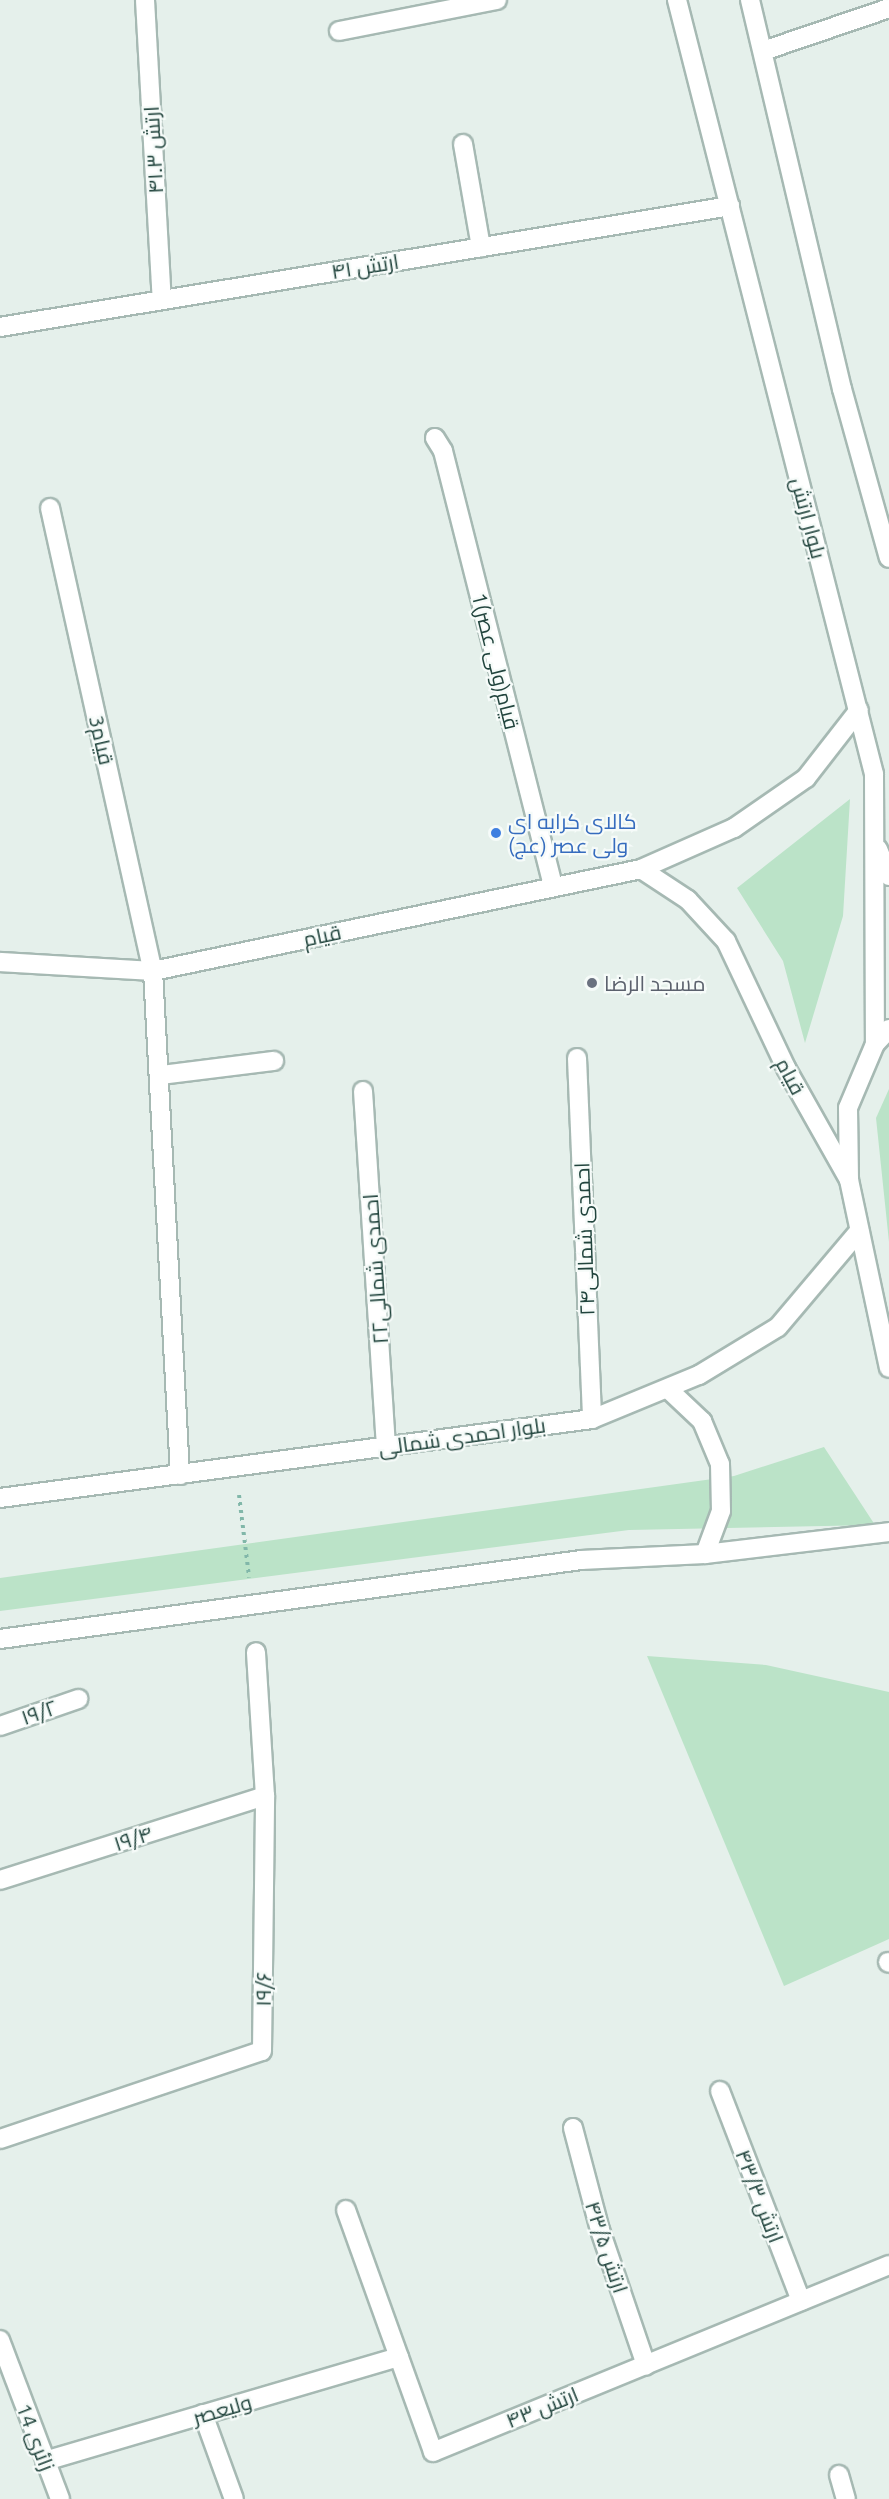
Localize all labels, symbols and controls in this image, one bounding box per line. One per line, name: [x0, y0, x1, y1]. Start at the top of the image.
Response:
street label: ارتش ۴۱.۳: [138, 106, 168, 194]
street label: ارتش ۴۱: [329, 248, 401, 284]
street label: بلوار ارتش: [786, 475, 832, 561]
street label: قیام(ولی عصر)1: [467, 590, 525, 732]
street label: قیام3: [84, 713, 120, 767]
place label: کالای کرایه ای ولی عصر (عج): [508, 808, 637, 858]
marker: کالای کرایه ای ولی عصر (عج): [489, 826, 503, 840]
street label: قیام: [301, 919, 343, 951]
place label: مسجد الرضا: [604, 970, 705, 996]
marker: مسجد الرضا: [585, 976, 599, 990]
street label: قیام: [771, 1053, 811, 1099]
street label: احمدی شمالی۲۴: [569, 1162, 599, 1316]
street label: احمدی شمالی۲۲: [357, 1193, 393, 1345]
street label: بلوار احمدی شمالی: [377, 1412, 547, 1460]
street label: ۱۹/۲: [18, 1694, 60, 1730]
street label: ۱۹/۴: [111, 1820, 155, 1856]
street label: ۱۹/۶: [250, 1971, 276, 2007]
street label: ارتش ۴۳/۳: [731, 2146, 789, 2246]
street label: ارتش ۴۳/۵: [580, 2198, 634, 2296]
street label: ارتش ۴۳: [502, 2381, 582, 2433]
street label: ولیعصر: [190, 2389, 254, 2429]
street label: 14 زائری: [12, 2400, 60, 2474]

